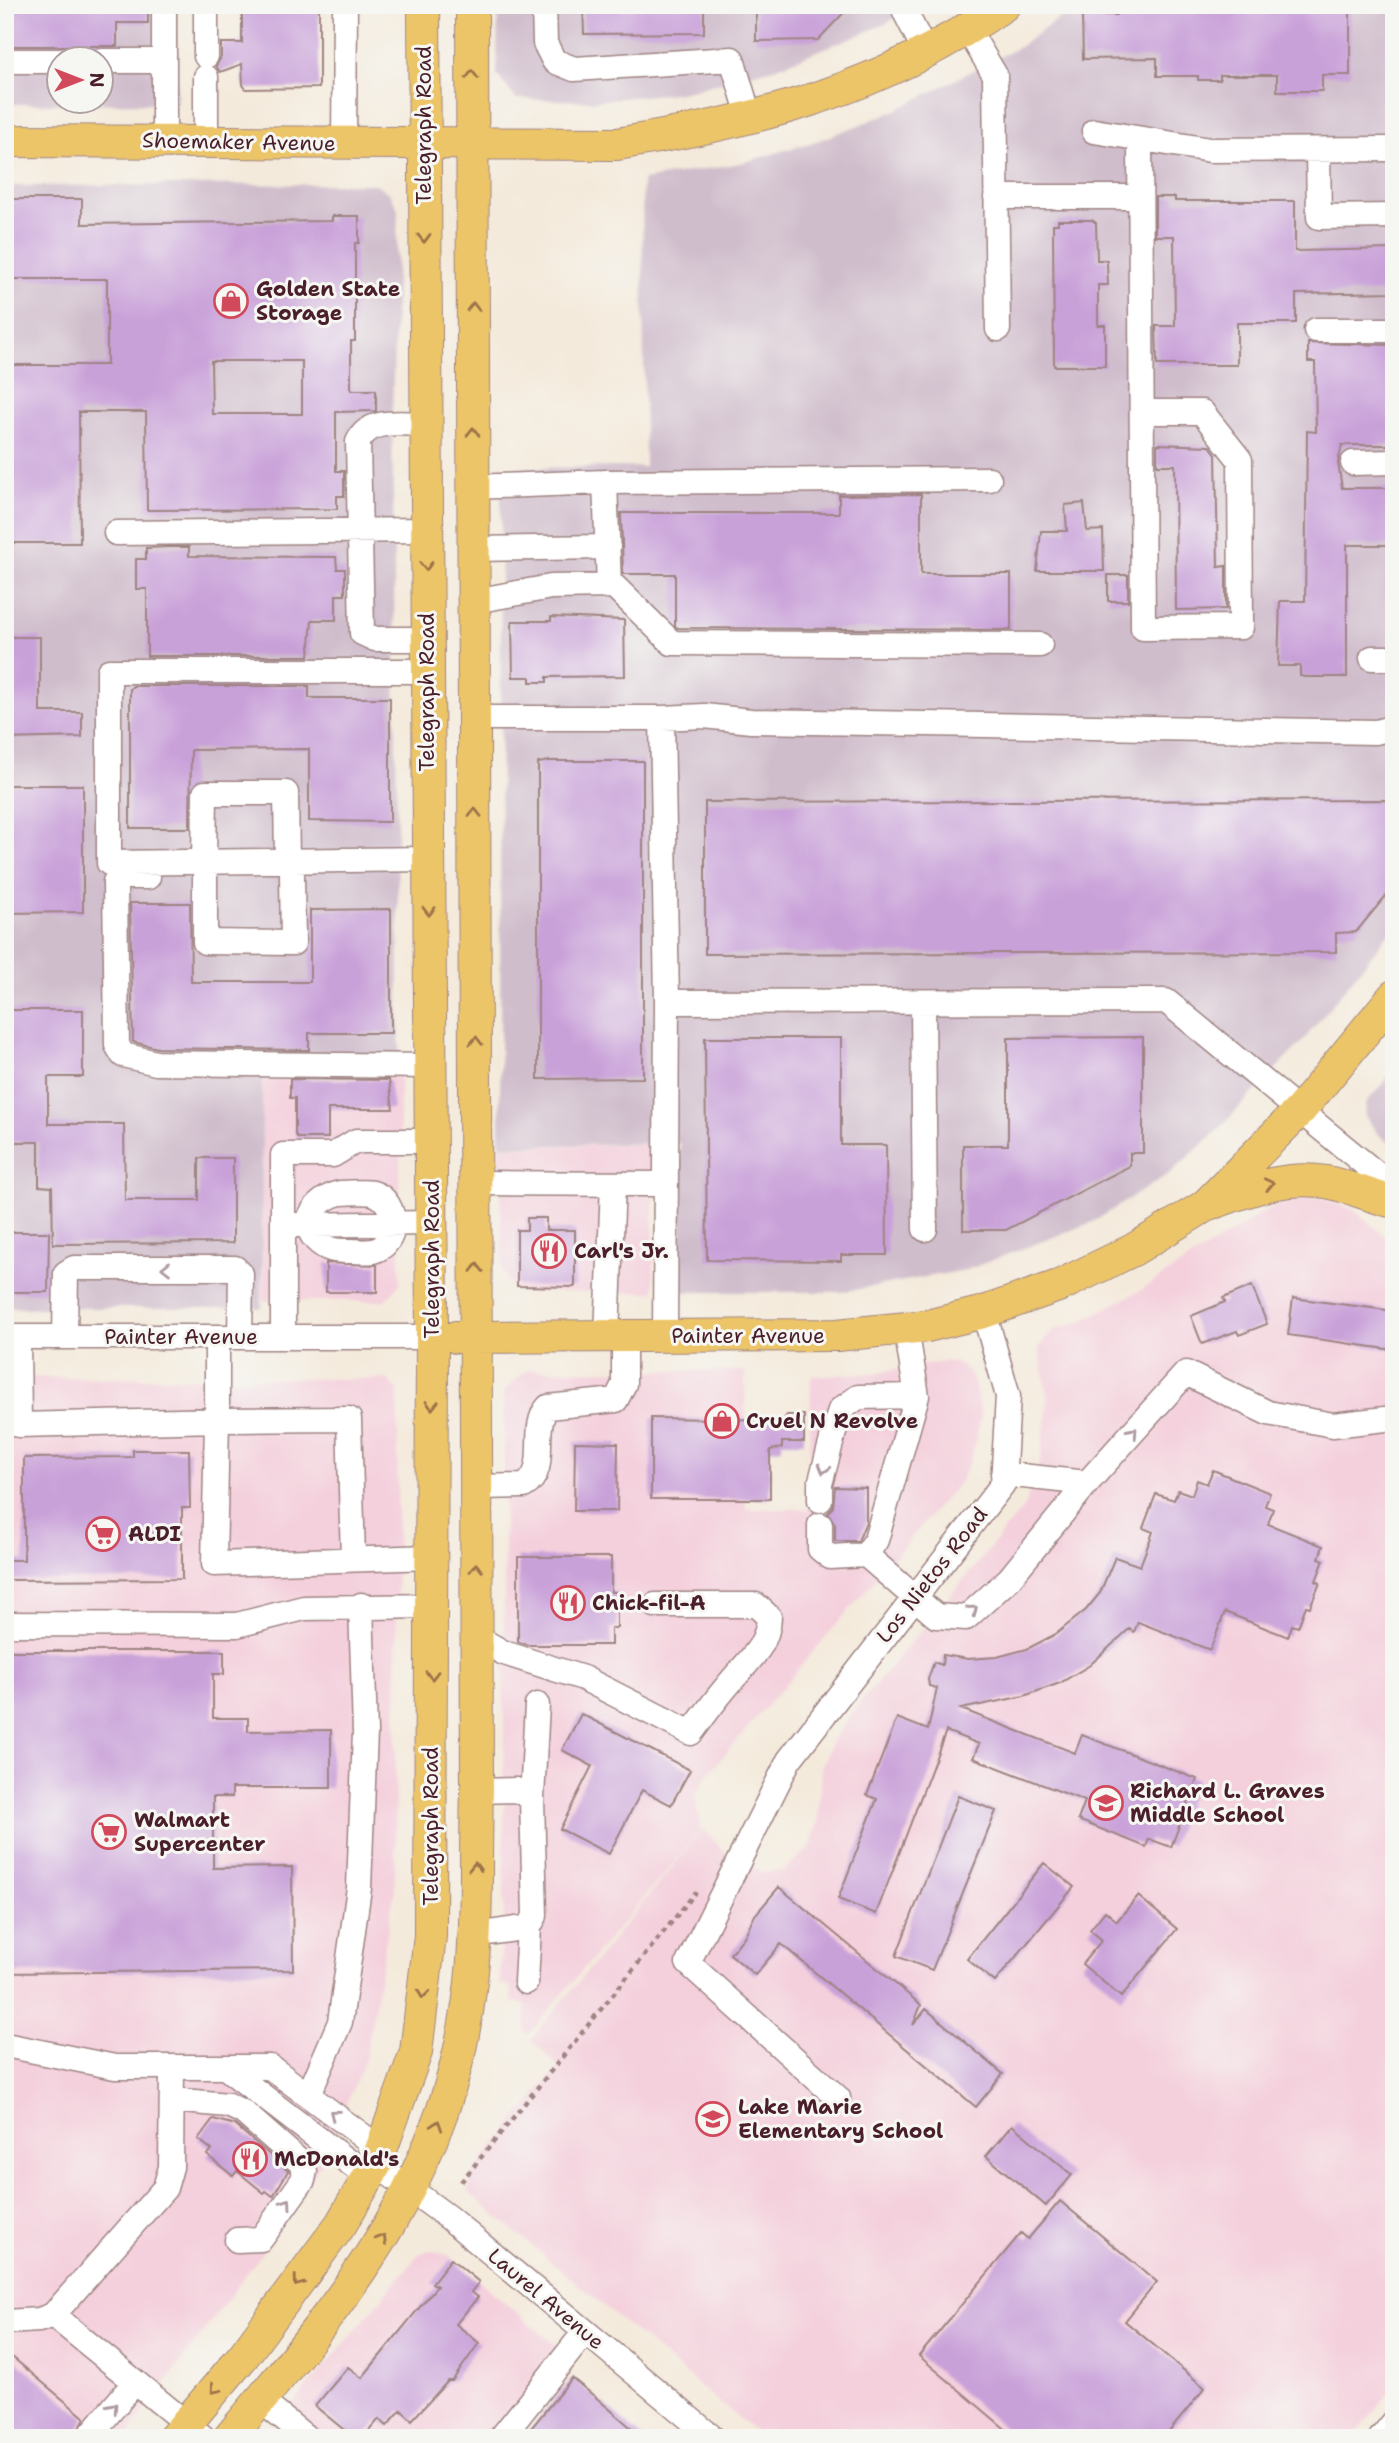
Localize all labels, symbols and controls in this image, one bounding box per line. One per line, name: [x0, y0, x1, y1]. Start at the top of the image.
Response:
north arrow: [46, 46, 116, 116]
street label: Telegraph Road: [410, 46, 438, 204]
one-way arrow: [464, 70, 480, 80]
text: N: [84, 72, 109, 88]
street label: Shoemaker Avenue: [142, 126, 336, 158]
one-way arrow: [416, 233, 432, 244]
place label: Golden State Storage: [256, 275, 400, 327]
shop icon: Golden State Storage: [212, 282, 250, 320]
one-way arrow: [465, 301, 481, 312]
one-way arrow: [465, 426, 481, 436]
one-way arrow: [419, 560, 434, 571]
street label: Telegraph Road: [413, 613, 441, 771]
one-way arrow: [467, 807, 483, 818]
one-way arrow: [421, 906, 437, 917]
one-way arrow: [468, 1035, 483, 1046]
one-way arrow: [1263, 1178, 1275, 1193]
street label: Telegraph Road: [418, 1180, 446, 1338]
restaurant icon: Carl's Jr.: [530, 1232, 568, 1270]
place label: Carl's Jr.: [574, 1237, 669, 1265]
one-way arrow: [161, 1260, 171, 1276]
one-way arrow: [469, 1262, 484, 1273]
street label: Painter Avenue: [671, 1322, 825, 1350]
street label: Painter Avenue: [104, 1323, 258, 1351]
one-way arrow: [424, 1400, 440, 1411]
shop icon: Cruel N Revolve: [703, 1402, 741, 1440]
place label: Cruel N Revolve: [746, 1407, 918, 1435]
one-way arrow: [1125, 1427, 1137, 1440]
one-way arrow: [818, 1462, 832, 1474]
street label: Los Nietos Road: [870, 1501, 994, 1649]
supermarket icon: ALDI: [84, 1515, 122, 1553]
place label: ALDI: [128, 1520, 181, 1548]
one-way arrow: [468, 1563, 484, 1573]
restaurant icon: Chick-fil-A: [549, 1584, 587, 1622]
place label: Chick-fil-A: [592, 1589, 706, 1617]
one-way arrow: [965, 1606, 978, 1618]
one-way arrow: [424, 1670, 440, 1680]
street label: Telegraph Road: [417, 1747, 445, 1905]
place label: Richard L. Graves Middle School: [1130, 1777, 1325, 1829]
school or university icon: Richard L. Graves Middle School: [1087, 1784, 1125, 1822]
place label: Walmart Supercenter: [134, 1806, 265, 1858]
supermarket icon: Walmart Supercenter: [90, 1813, 128, 1851]
one-way arrow: [467, 1861, 483, 1871]
one-way arrow: [415, 1988, 430, 2000]
place label: Lake Marie Elementary School: [738, 2093, 943, 2145]
school or university icon: Lake Marie Elementary School: [694, 2100, 732, 2138]
one-way arrow: [330, 2109, 342, 2122]
one-way arrow: [429, 2119, 443, 2131]
restaurant icon: McDonald's: [231, 2140, 269, 2178]
place label: McDonald's: [274, 2145, 399, 2173]
one-way arrow: [279, 2198, 291, 2211]
one-way arrow: [373, 2234, 386, 2247]
street label: Laurel Avenue: [482, 2242, 610, 2356]
one-way arrow: [294, 2274, 306, 2287]
one-way arrow: [211, 2381, 223, 2394]
one-way arrow: [105, 2402, 117, 2415]

